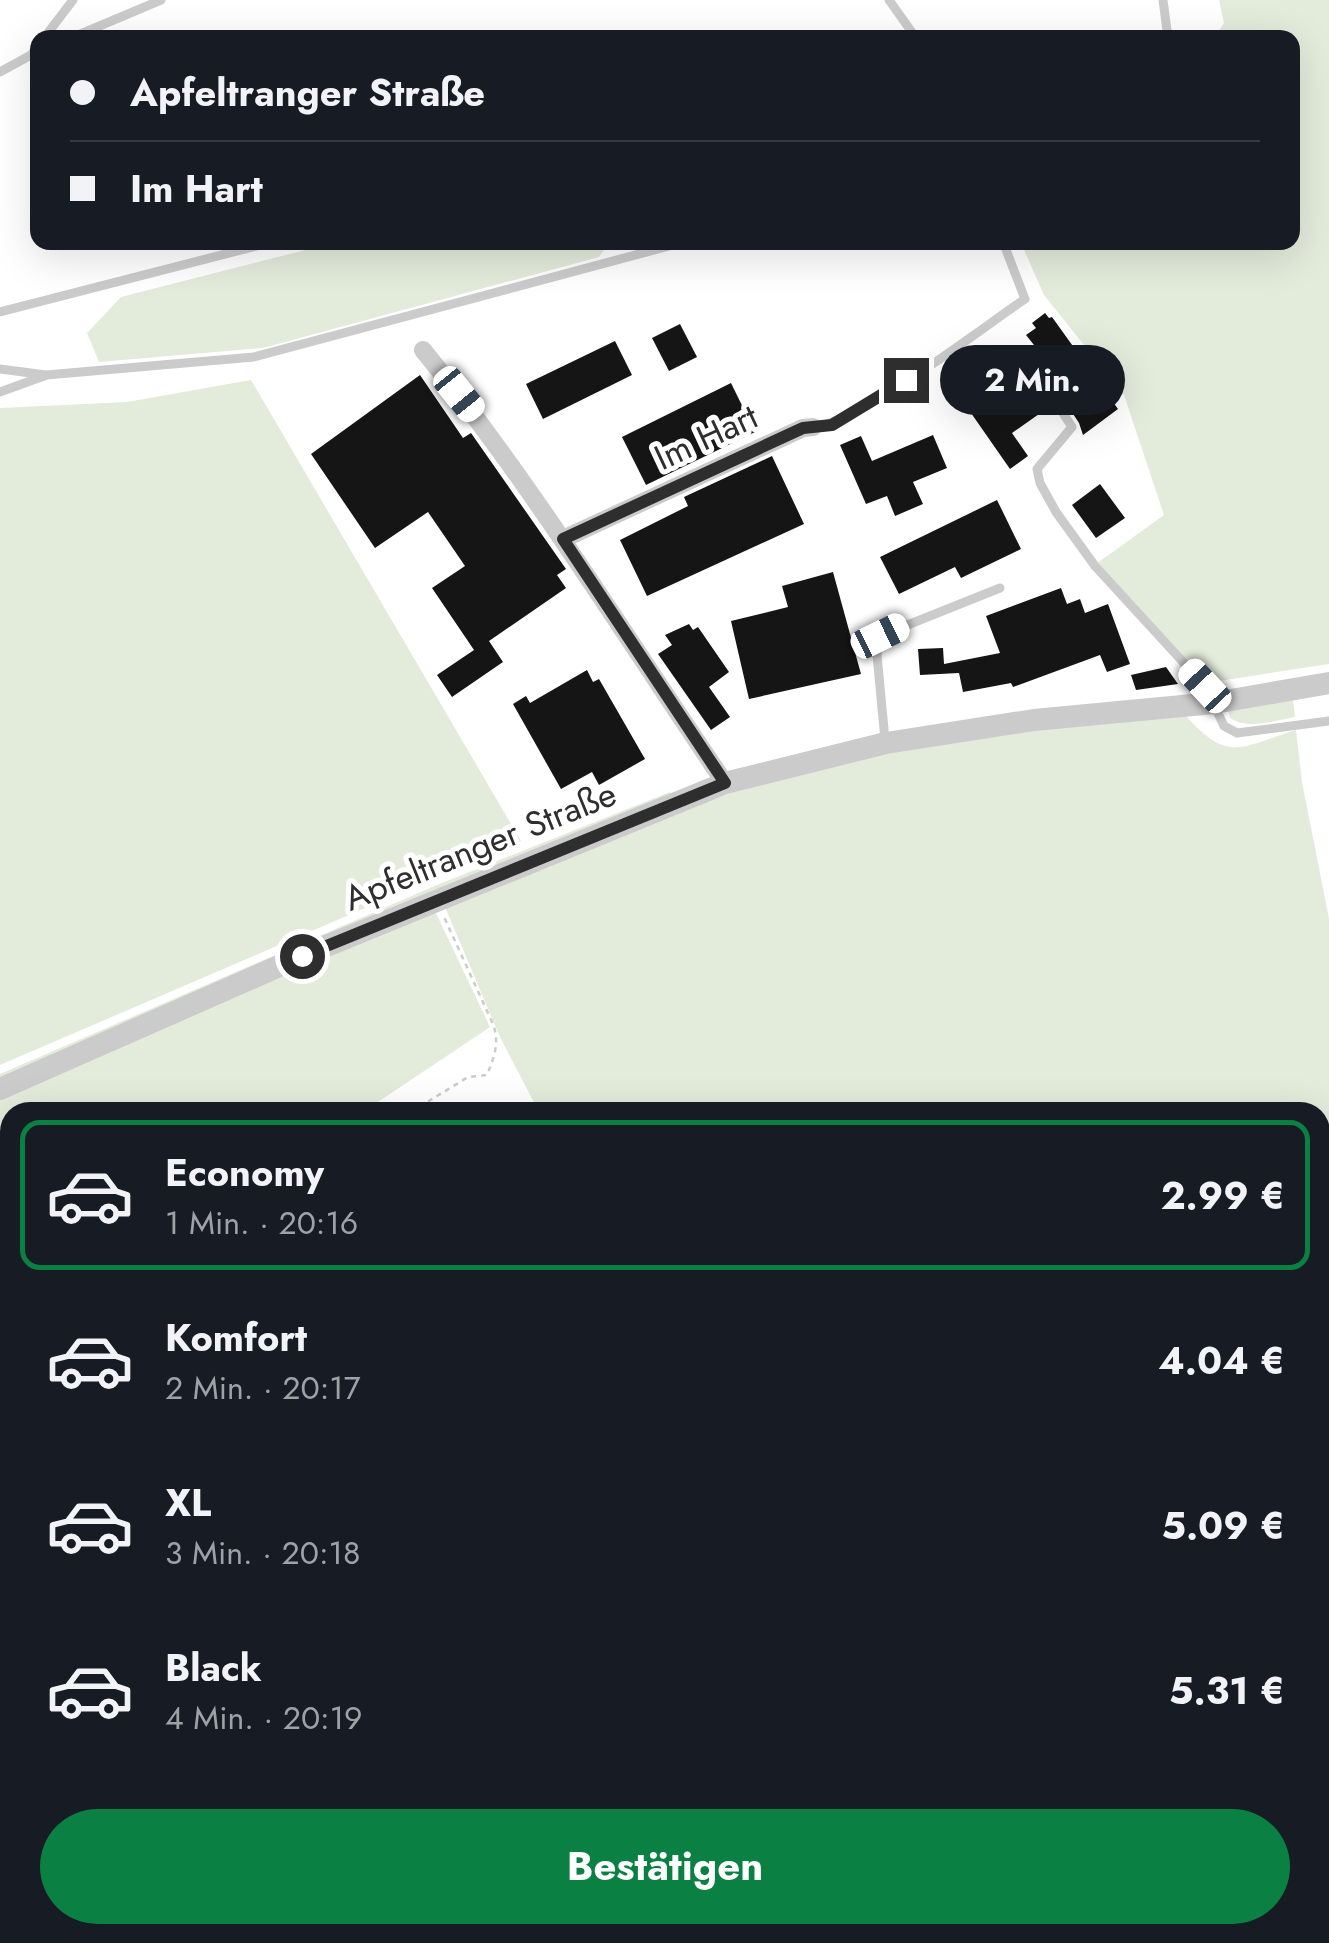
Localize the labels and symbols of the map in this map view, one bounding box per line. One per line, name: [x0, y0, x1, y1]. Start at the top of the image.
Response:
callout: 2 Min.: [941, 345, 1126, 415]
route end: [884, 358, 929, 403]
car: [428, 361, 490, 427]
street label: Im Hart: [646, 391, 766, 483]
car: [846, 609, 914, 663]
car: [1174, 654, 1236, 718]
street label: Apfeltranger Straße: [336, 769, 624, 923]
route start: [280, 934, 325, 979]

